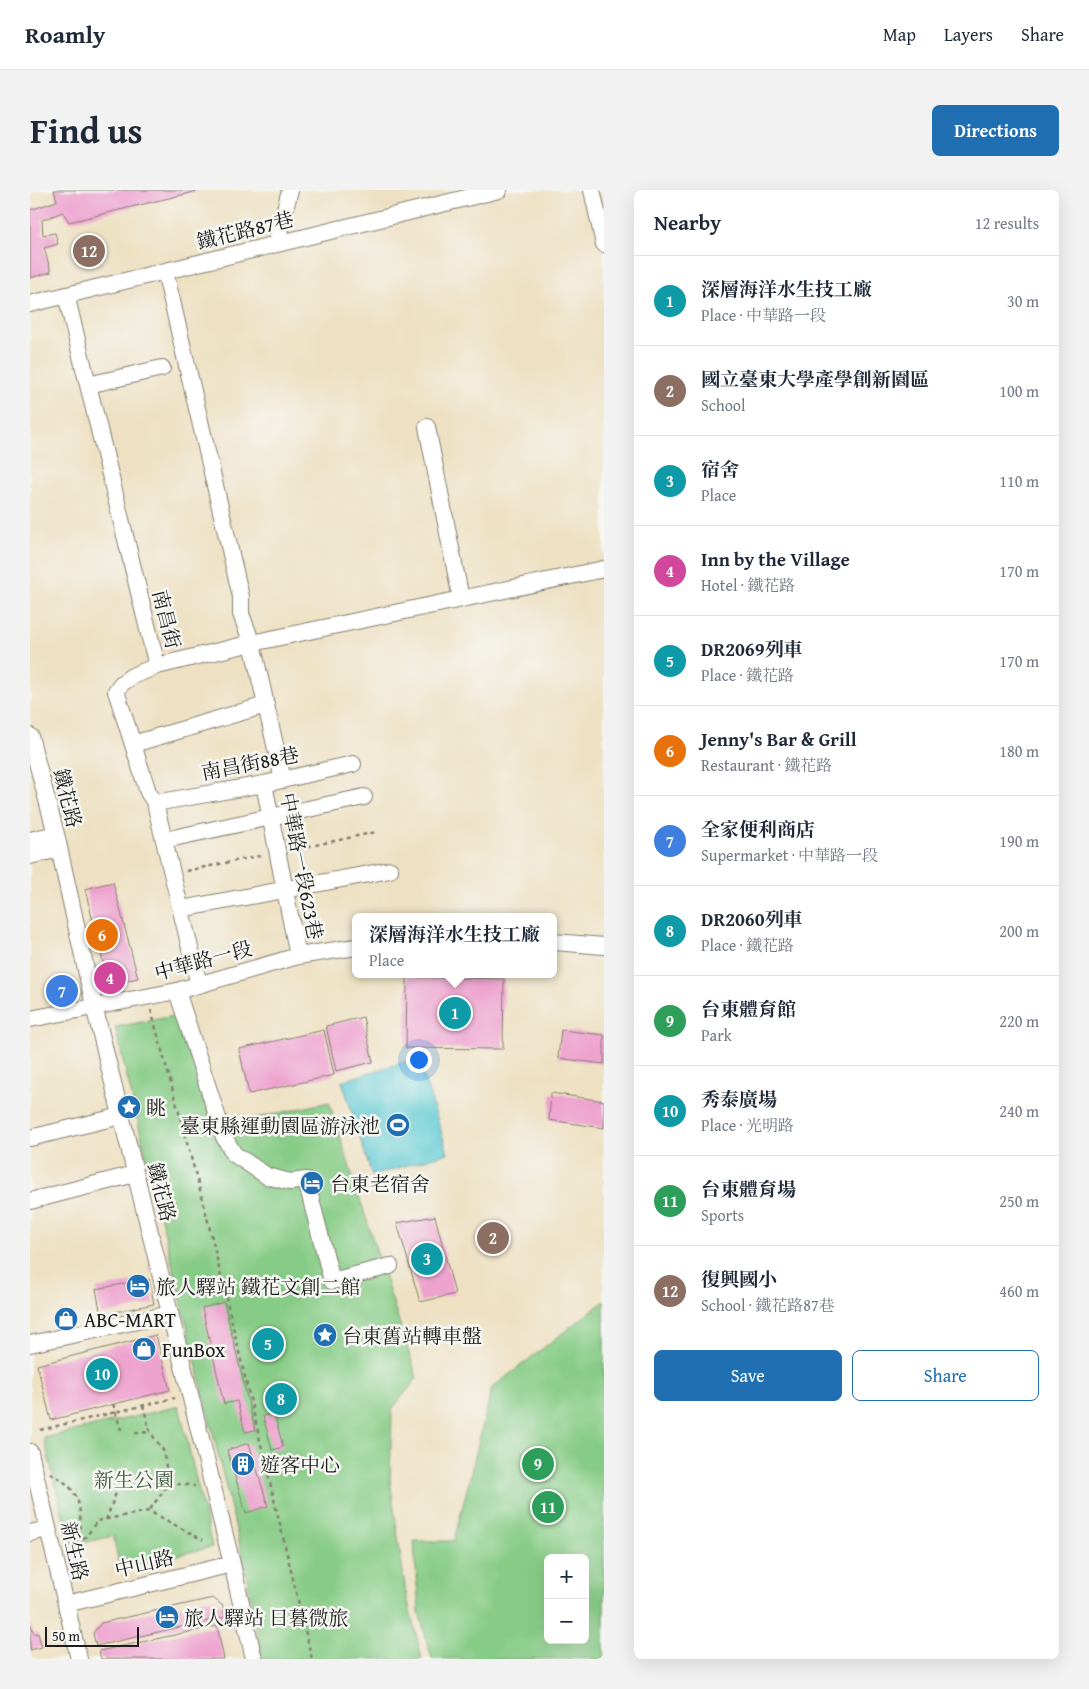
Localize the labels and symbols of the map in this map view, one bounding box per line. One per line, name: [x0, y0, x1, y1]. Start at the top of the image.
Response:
street label: 鐵花路87巷: [193, 204, 297, 256]
pin: 12: [73, 232, 105, 270]
street label: 南昌街: [146, 586, 188, 652]
street label: 南昌街88巷: [199, 739, 301, 787]
street label: 鐵花路: [47, 765, 89, 831]
street label: 中華路一段623巷: [274, 790, 330, 942]
pin: 6: [86, 916, 118, 954]
street label: 中華路一段: [151, 933, 255, 987]
pin: 4: [94, 959, 126, 997]
pin: 7: [46, 972, 78, 1010]
pin: 1: [439, 994, 471, 1032]
your location: [406, 1047, 432, 1073]
place label: 眺: [146, 1093, 166, 1122]
place icon: 眺: [116, 1094, 142, 1120]
place label: 臺東縣運動園區游泳池: [180, 1111, 380, 1140]
sports icon: 臺東縣運動園區游泳池: [385, 1112, 411, 1138]
street label: 鐵花路: [141, 1159, 183, 1225]
place label: 台東老宿舍: [330, 1169, 430, 1198]
hotel icon: 台東老宿舍: [299, 1170, 325, 1196]
pin: 2: [477, 1219, 509, 1257]
pin: 3: [411, 1240, 443, 1278]
place label: 旅人驛站 鐵花文創二館: [156, 1272, 360, 1301]
hotel icon: 旅人驛站 鐵花文創二館: [125, 1273, 151, 1299]
place label: ABC-MART: [84, 1305, 176, 1334]
shop icon: ABC-MART: [53, 1306, 79, 1332]
place label: 台東舊站轉車盤: [342, 1321, 482, 1350]
place icon: 台東舊站轉車盤: [312, 1322, 338, 1348]
pin: 5: [252, 1325, 284, 1363]
place label: FunBox: [162, 1335, 226, 1364]
shop icon: FunBox: [131, 1336, 157, 1362]
pin: 10: [86, 1355, 118, 1393]
pin: 8: [265, 1380, 297, 1418]
pin: 9: [522, 1445, 554, 1483]
place label: 遊客中心: [260, 1450, 340, 1479]
building icon: 遊客中心: [230, 1451, 256, 1477]
park label: 新生公園: [94, 1465, 174, 1494]
pin: 11: [532, 1488, 564, 1526]
street label: 新生路: [54, 1519, 96, 1583]
street label: 中山路: [112, 1542, 176, 1584]
place label: 旅人驛站 日暮微旅: [184, 1603, 348, 1632]
hotel icon: 旅人驛站 日暮微旅: [154, 1604, 180, 1630]
scale bar: [45, 1624, 139, 1647]

